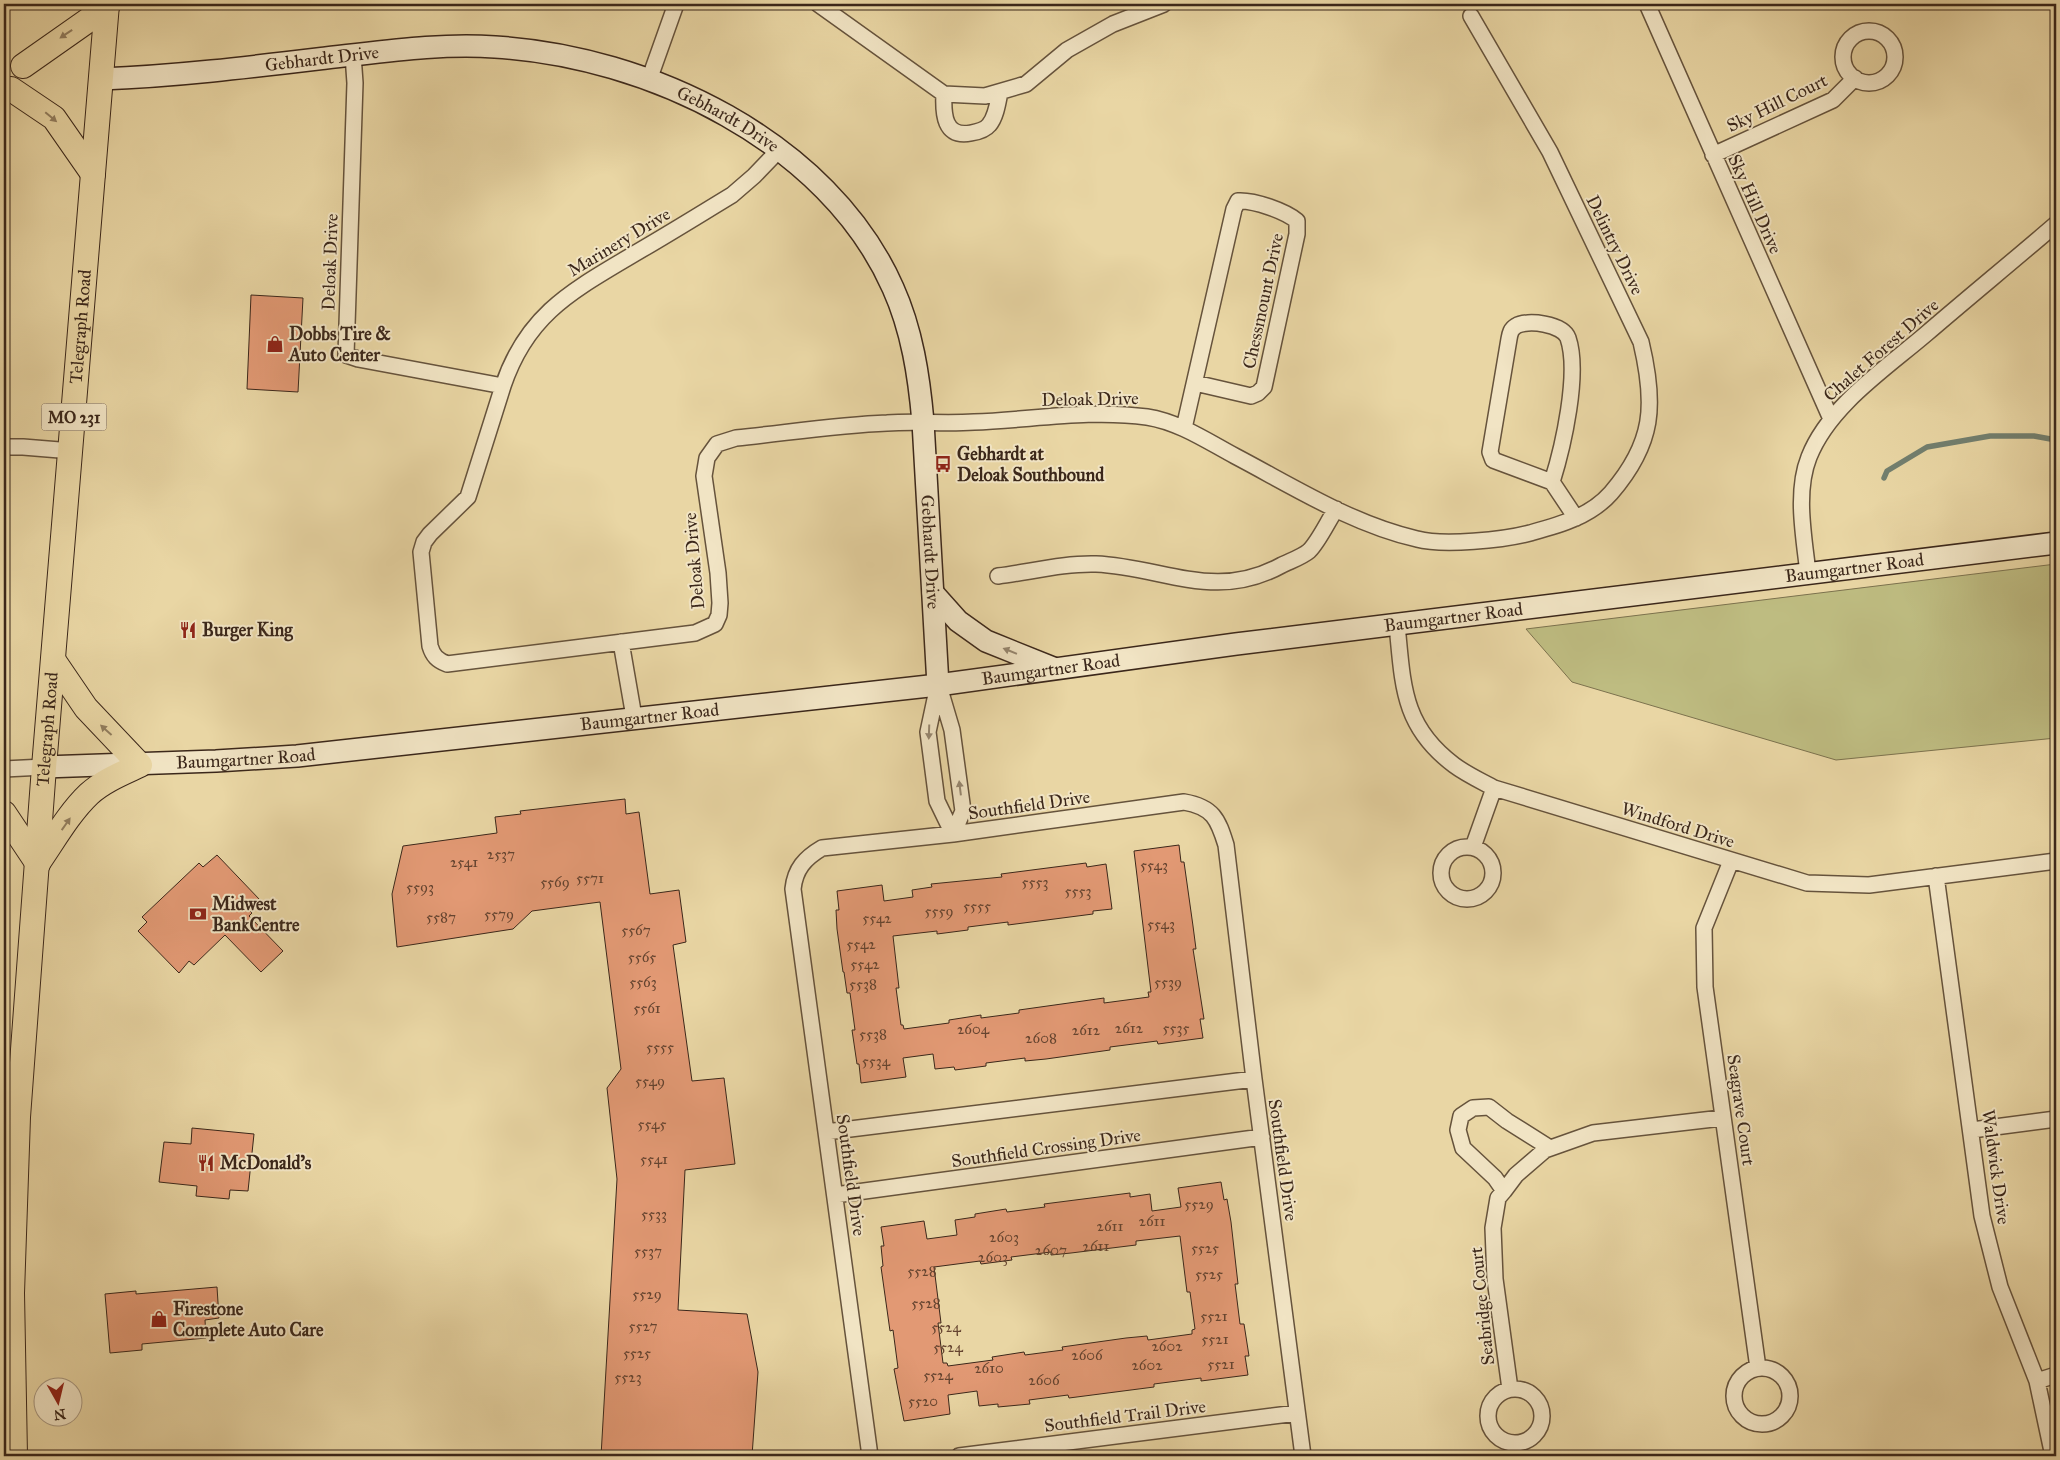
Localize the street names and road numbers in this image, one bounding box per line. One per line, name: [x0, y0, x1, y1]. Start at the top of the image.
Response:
street label: Gebhardt Drive: [264, 41, 380, 76]
street label: Sky Hill Court: [1723, 69, 1832, 137]
street label: Gebhardt Drive: [673, 81, 784, 157]
street label: Sky Hill Drive: [1723, 151, 1787, 257]
street label: Delintry Drive: [1581, 192, 1649, 298]
street label: Marinery Drive: [564, 203, 674, 281]
street label: Deloak Drive: [317, 213, 343, 311]
street label: Chessmount Drive: [1238, 231, 1288, 371]
street label: Telegraph Road: [65, 269, 96, 385]
street label: Chalet Forest Drive: [1819, 294, 1943, 406]
street label: Deloak Drive: [1041, 387, 1139, 411]
road number: MO 231: [42, 404, 106, 431]
street label: Gebhardt Drive: [916, 494, 945, 610]
street label: Deloak Drive: [679, 512, 709, 610]
street label: Baumgartner Road: [1784, 548, 1925, 587]
street label: Baumgartner Road: [1383, 598, 1524, 637]
street label: Baumgartner Road: [980, 649, 1121, 690]
street label: Telegraph Road: [32, 671, 63, 787]
street label: Baumgartner Road: [579, 698, 720, 736]
street label: Baumgartner Road: [176, 743, 317, 773]
street label: Southfield Drive: [967, 786, 1091, 824]
street label: Windford Drive: [1619, 797, 1737, 853]
street label: Seagrave Court: [1721, 1053, 1760, 1168]
street label: Southfield Drive: [1264, 1098, 1302, 1222]
street label: Waldwick Drive: [1977, 1108, 2015, 1226]
street label: Southfield Drive: [832, 1113, 870, 1237]
street label: Southfield Crossing Drive: [950, 1124, 1142, 1173]
street label: Seabridge Court: [1465, 1245, 1500, 1366]
street label: Southfield Trail Drive: [1043, 1395, 1207, 1437]

